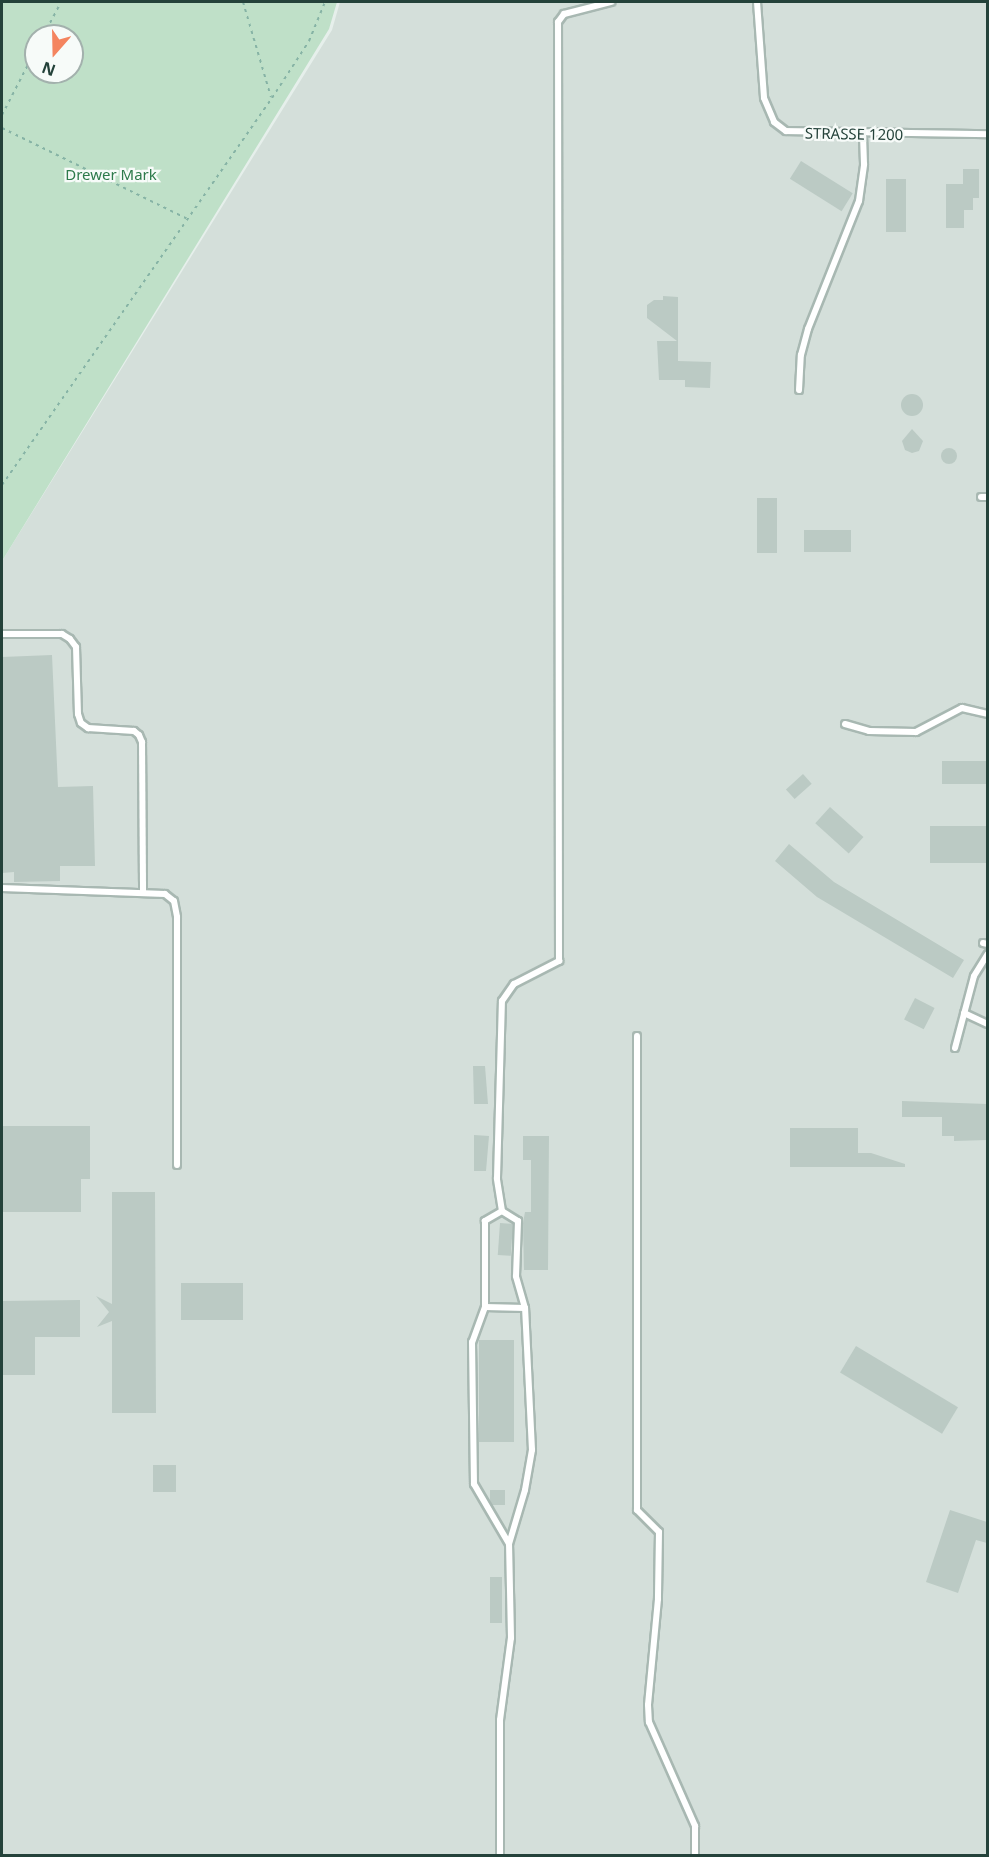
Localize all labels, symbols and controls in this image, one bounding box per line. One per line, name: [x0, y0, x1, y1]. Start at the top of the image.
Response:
north arrow: [24, 24, 84, 84]
text: N: [39, 56, 58, 82]
street label: STRASSE 1200: [805, 124, 903, 144]
park label: Drewer Mark: [65, 166, 157, 184]

